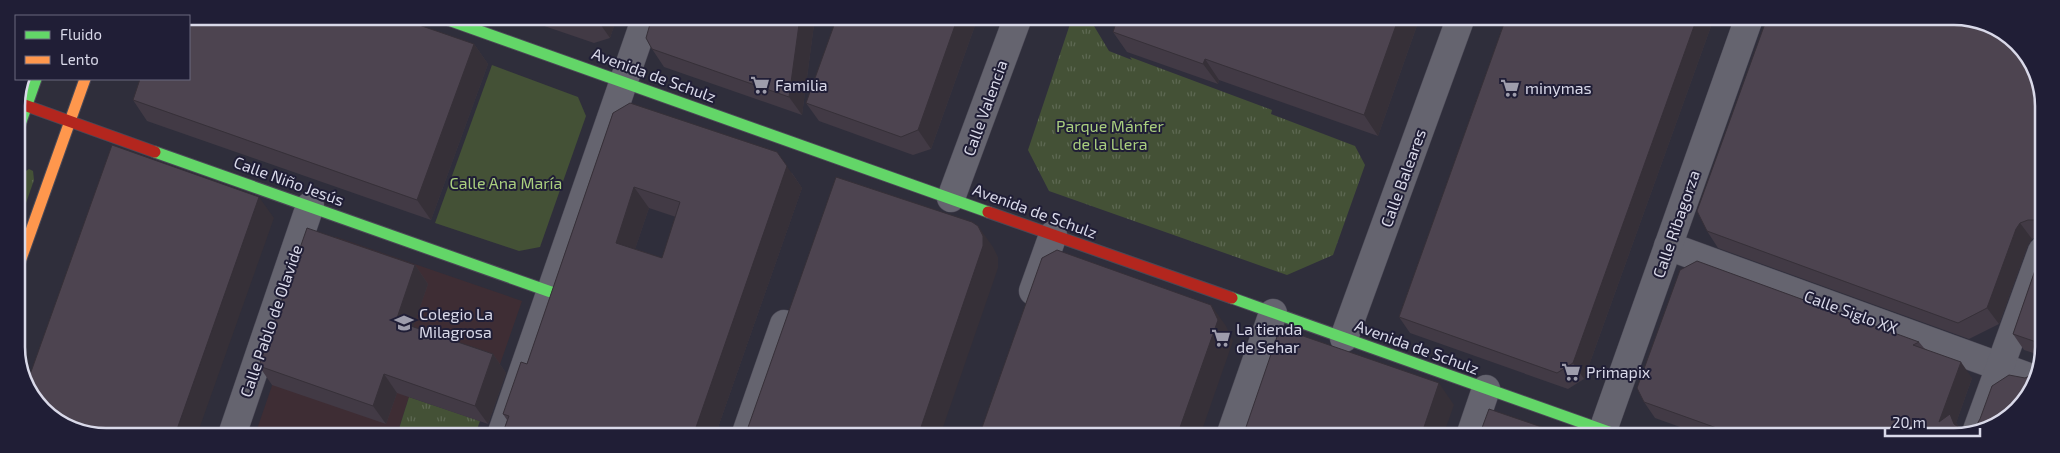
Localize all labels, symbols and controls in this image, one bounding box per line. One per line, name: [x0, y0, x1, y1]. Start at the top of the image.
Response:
legend: [15, 15, 190, 80]
text: Fluido: [60, 25, 102, 43]
street label: Avenida de Schulz: [589, 43, 719, 106]
text: Lento: [60, 50, 99, 68]
street label: Calle Valencia: [958, 57, 1011, 158]
supermarket icon: Familia: [749, 74, 771, 96]
place label: Familia: [775, 75, 828, 94]
supermarket icon: minymas: [1499, 77, 1521, 99]
place label: minymas: [1525, 78, 1592, 97]
park label: Parque Mánfer de la Llera: [1056, 116, 1165, 153]
street label: Calle Baleares: [1376, 126, 1429, 230]
street label: Calle Niño Jesús: [231, 152, 347, 209]
street label: Calle Ribagorza: [1648, 167, 1703, 280]
park label: Calle Ana María: [450, 173, 562, 192]
street label: Avenida de Schulz: [970, 179, 1100, 242]
street label: Calle Pablo de Olavide: [235, 242, 306, 400]
street label: Calle Siglo XX: [1802, 286, 1901, 337]
place label: Colegio La Milagrosa: [419, 304, 493, 341]
school or university icon: Colegio La Milagrosa: [393, 312, 415, 334]
street label: Avenida de Schulz: [1352, 315, 1482, 378]
place label: La tienda de Sehar: [1236, 319, 1302, 356]
supermarket icon: La tienda de Sehar: [1210, 327, 1232, 349]
supermarket icon: Primapix: [1560, 361, 1582, 383]
place label: Primapix: [1586, 362, 1651, 381]
scale bar: [1885, 406, 1980, 438]
text: 20 m: [1892, 413, 1926, 431]

